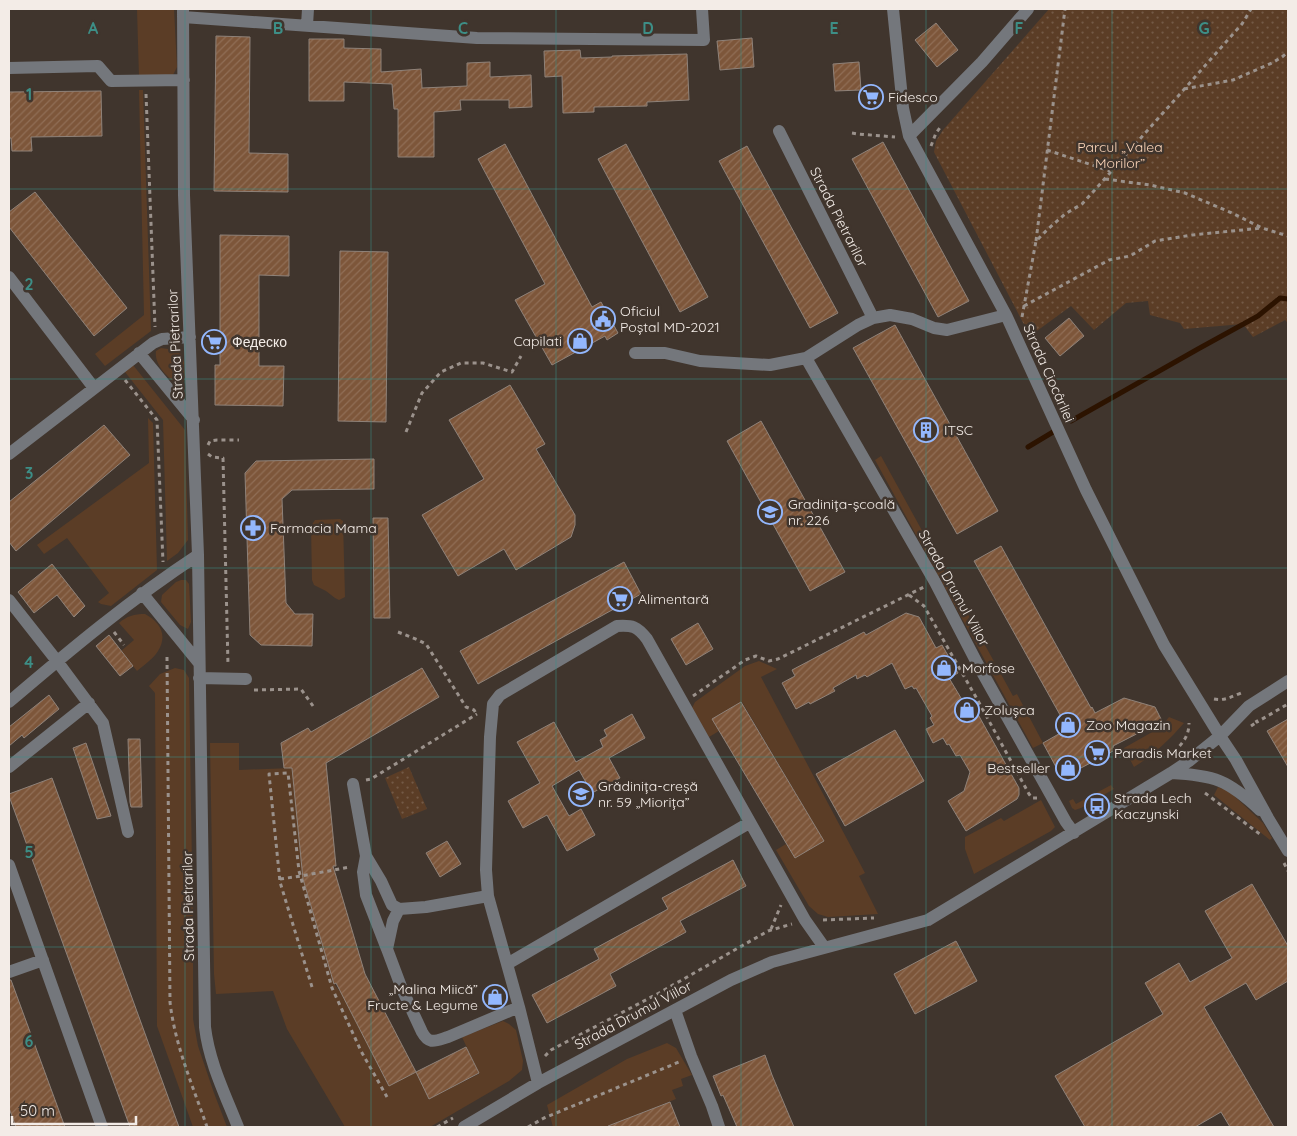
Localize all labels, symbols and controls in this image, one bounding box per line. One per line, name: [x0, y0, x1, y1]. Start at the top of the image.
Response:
text: A: [88, 18, 99, 38]
text: B: [273, 18, 283, 38]
text: C: [458, 18, 468, 38]
text: D: [642, 18, 654, 38]
text: E: [829, 18, 839, 38]
text: F: [1015, 18, 1024, 38]
text: G: [1198, 18, 1210, 38]
text: 1: [26, 84, 32, 104]
supermarket icon: Fidesco: [858, 84, 884, 110]
place label: Fidesco: [888, 88, 938, 106]
park label: Parcul „Valea Morilor”: [1077, 138, 1163, 172]
street label: Strada Pietrarilor: [806, 164, 872, 271]
text: 2: [24, 274, 34, 294]
street label: Strada Pietrarilor: [163, 288, 187, 399]
place label: Oficiul Poștal MD-2021: [620, 302, 720, 336]
public building icon: Oficiul Poștal MD-2021: [590, 306, 616, 332]
street label: Strada Ciocârliei: [1019, 321, 1079, 425]
shop icon: Capilati: [567, 328, 593, 354]
supermarket icon: Федеско: [201, 329, 227, 355]
place label: Capilati: [513, 332, 562, 350]
place label: Федеско: [232, 333, 287, 351]
building icon: ITSC: [913, 417, 939, 443]
place label: ITSC: [944, 421, 973, 439]
text: 3: [25, 463, 33, 483]
place label: Gradinița-școală nr. 226: [788, 495, 895, 529]
school or university icon: Gradinița-școală nr. 226: [757, 499, 783, 525]
pharmacy icon: Farmacia Mama: [240, 515, 266, 541]
place label: Farmacia Mama: [270, 519, 377, 537]
street label: Strada Drumul Viilor: [914, 527, 994, 650]
supermarket icon: Alimentară: [607, 586, 633, 612]
place label: Alimentară: [638, 590, 709, 608]
text: 4: [24, 652, 34, 672]
shop icon: Morfose: [931, 655, 957, 681]
place label: Morfose: [962, 659, 1015, 677]
shop icon: Zolușca: [954, 697, 980, 723]
place label: Zolușca: [984, 701, 1035, 719]
shop icon: Zoo Magazin: [1055, 712, 1081, 738]
place label: Zoo Magazin: [1086, 716, 1171, 734]
supermarket icon: Paradis Market: [1084, 740, 1110, 766]
place label: Paradis Market: [1114, 744, 1212, 762]
shop icon: Bestseller: [1055, 755, 1081, 781]
place label: Bestseller: [987, 759, 1051, 777]
place label: Grădinița-creșă nr. 59 „Miorița”: [598, 777, 698, 811]
school or university icon: Grădinița-creșă nr. 59 „Miorița”: [568, 781, 594, 807]
place label: Strada Lech Kaczynski: [1114, 789, 1192, 823]
bus stop icon: Strada Lech Kaczynski: [1084, 793, 1110, 819]
text: 5: [24, 842, 34, 862]
street label: Strada Pietrarilor: [178, 850, 198, 961]
street label: Strada Drumul Viilor: [571, 976, 695, 1054]
place label: „Malina Miică” Fructe & Legume: [367, 980, 478, 1014]
shop icon: „Malina Miică” Fructe & Legume: [482, 984, 508, 1010]
text: 6: [25, 1031, 34, 1051]
scale bar: [12, 1094, 136, 1126]
text: 50 m: [20, 1101, 55, 1120]

